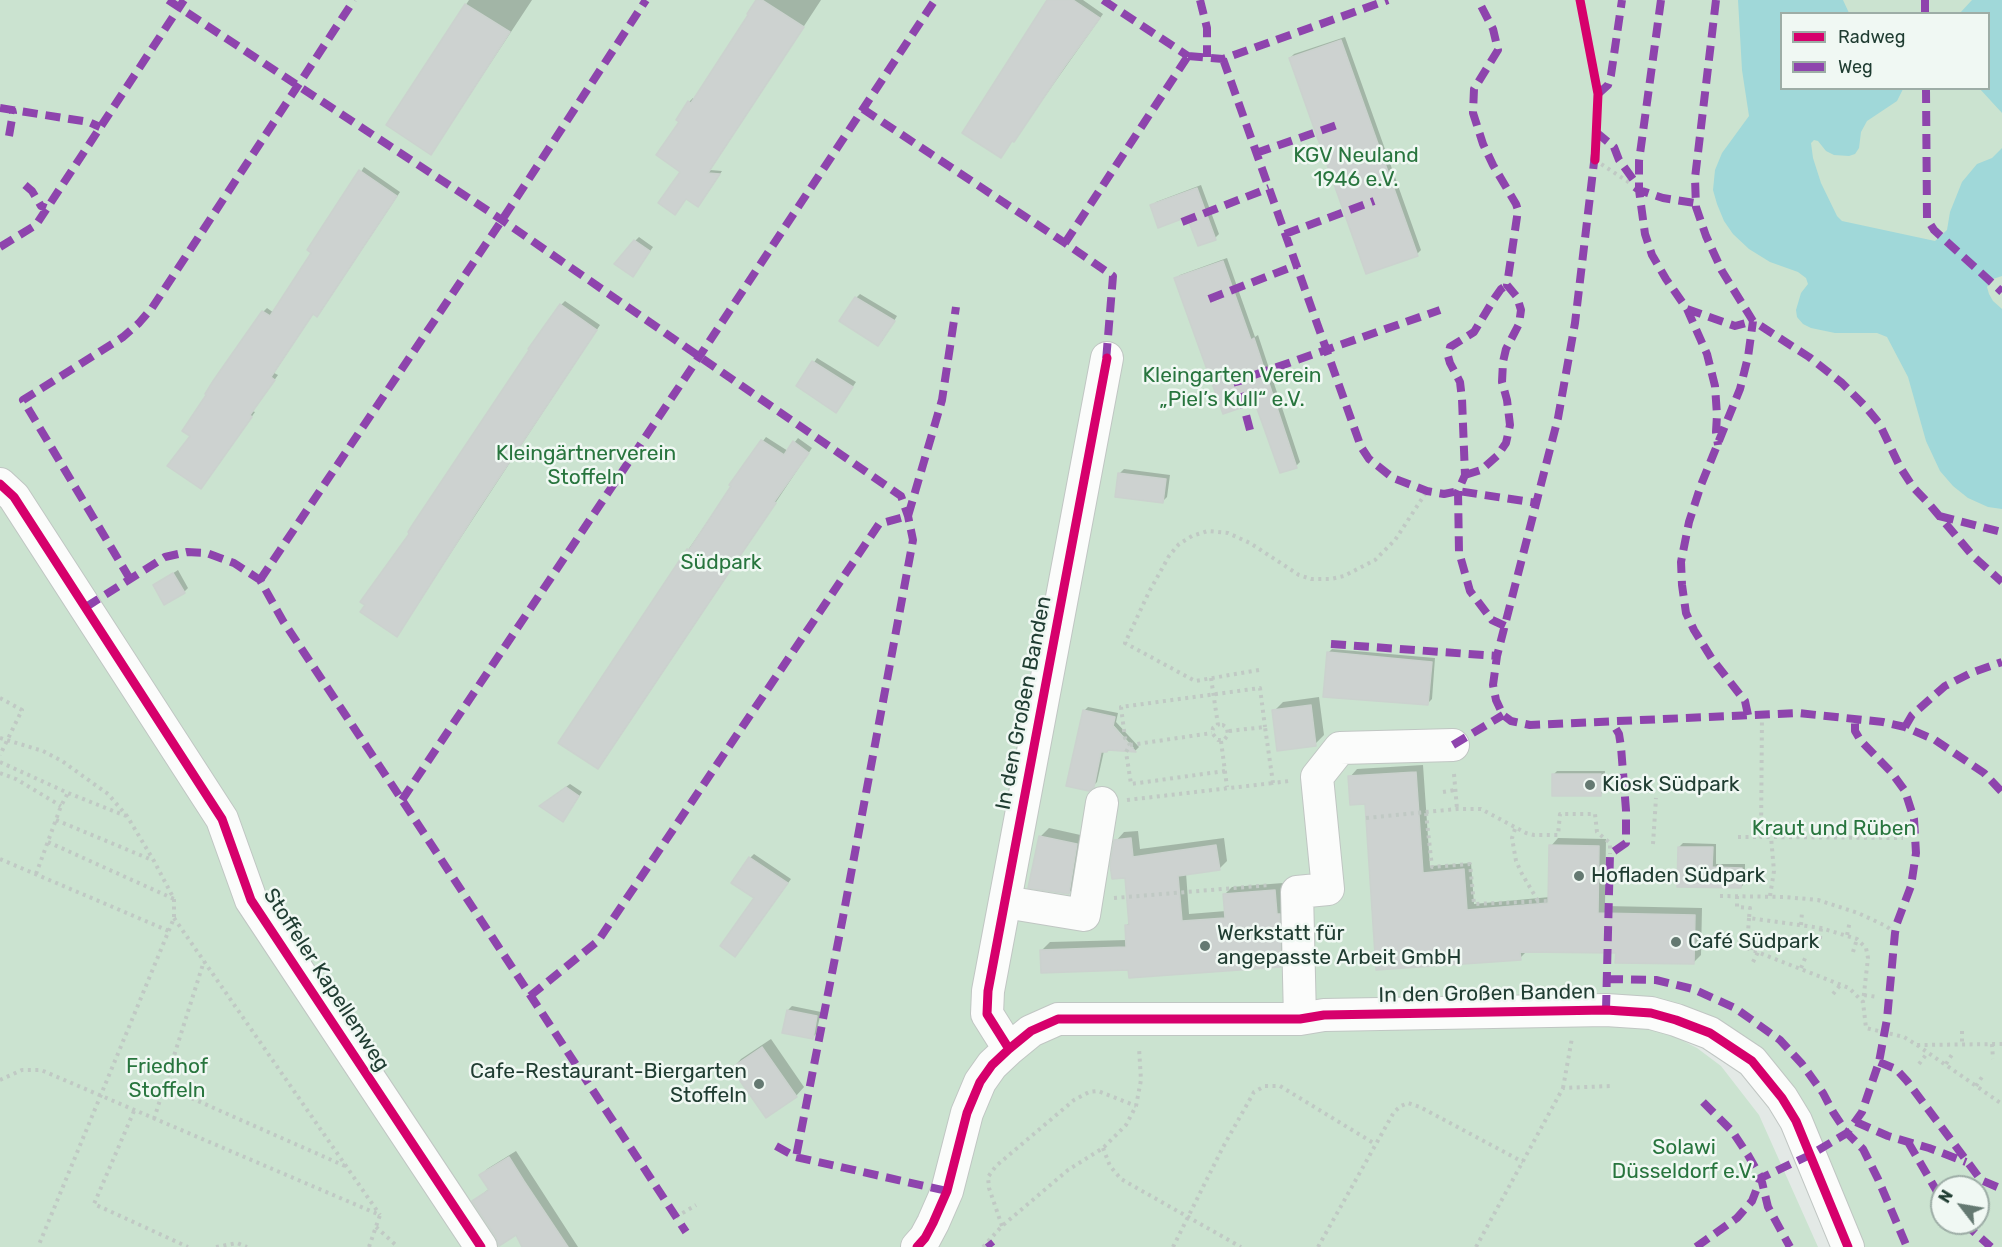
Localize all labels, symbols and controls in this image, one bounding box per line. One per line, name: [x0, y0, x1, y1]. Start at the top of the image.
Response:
legend: [1780, 12, 1990, 90]
text: Radweg: [1838, 26, 1905, 48]
text: Weg: [1838, 56, 1873, 78]
park label: KGV Neuland 1946 e.V.: [1293, 143, 1419, 193]
park label: Kleingarten Verein „Piel’s Kull“ e.V.: [1142, 363, 1322, 413]
park label: Kleingärtnerverein Stoffeln: [496, 441, 676, 491]
park label: Südpark: [680, 550, 762, 576]
street label: In den Großen Banden: [991, 594, 1057, 812]
place label: Kiosk Südpark: [1602, 772, 1740, 798]
marker: Kiosk Südpark: [1583, 778, 1597, 792]
park label: Kraut und Rüben: [1752, 816, 1916, 842]
place label: Hofladen Südpark: [1591, 863, 1765, 889]
marker: Hofladen Südpark: [1572, 869, 1586, 883]
street label: Stoffeler Kapellenweg: [257, 884, 395, 1076]
place label: Werkstatt für angepasste Arbeit GmbH: [1217, 921, 1461, 971]
place label: Café Südpark: [1688, 929, 1819, 955]
marker: Café Südpark: [1669, 935, 1683, 949]
marker: Werkstatt für angepasste Arbeit GmbH: [1198, 939, 1212, 953]
street label: In den Großen Banden: [1378, 980, 1596, 1008]
park label: Friedhof Stoffeln: [126, 1054, 208, 1104]
place label: Cafe-Restaurant-Biergarten Stoffeln: [470, 1059, 747, 1109]
marker: Cafe-Restaurant-Biergarten Stoffeln: [752, 1077, 766, 1091]
park label: Solawi Düsseldorf e.V.: [1612, 1135, 1756, 1185]
north arrow: [1930, 1175, 1990, 1235]
text: N: [1935, 1187, 1957, 1206]

